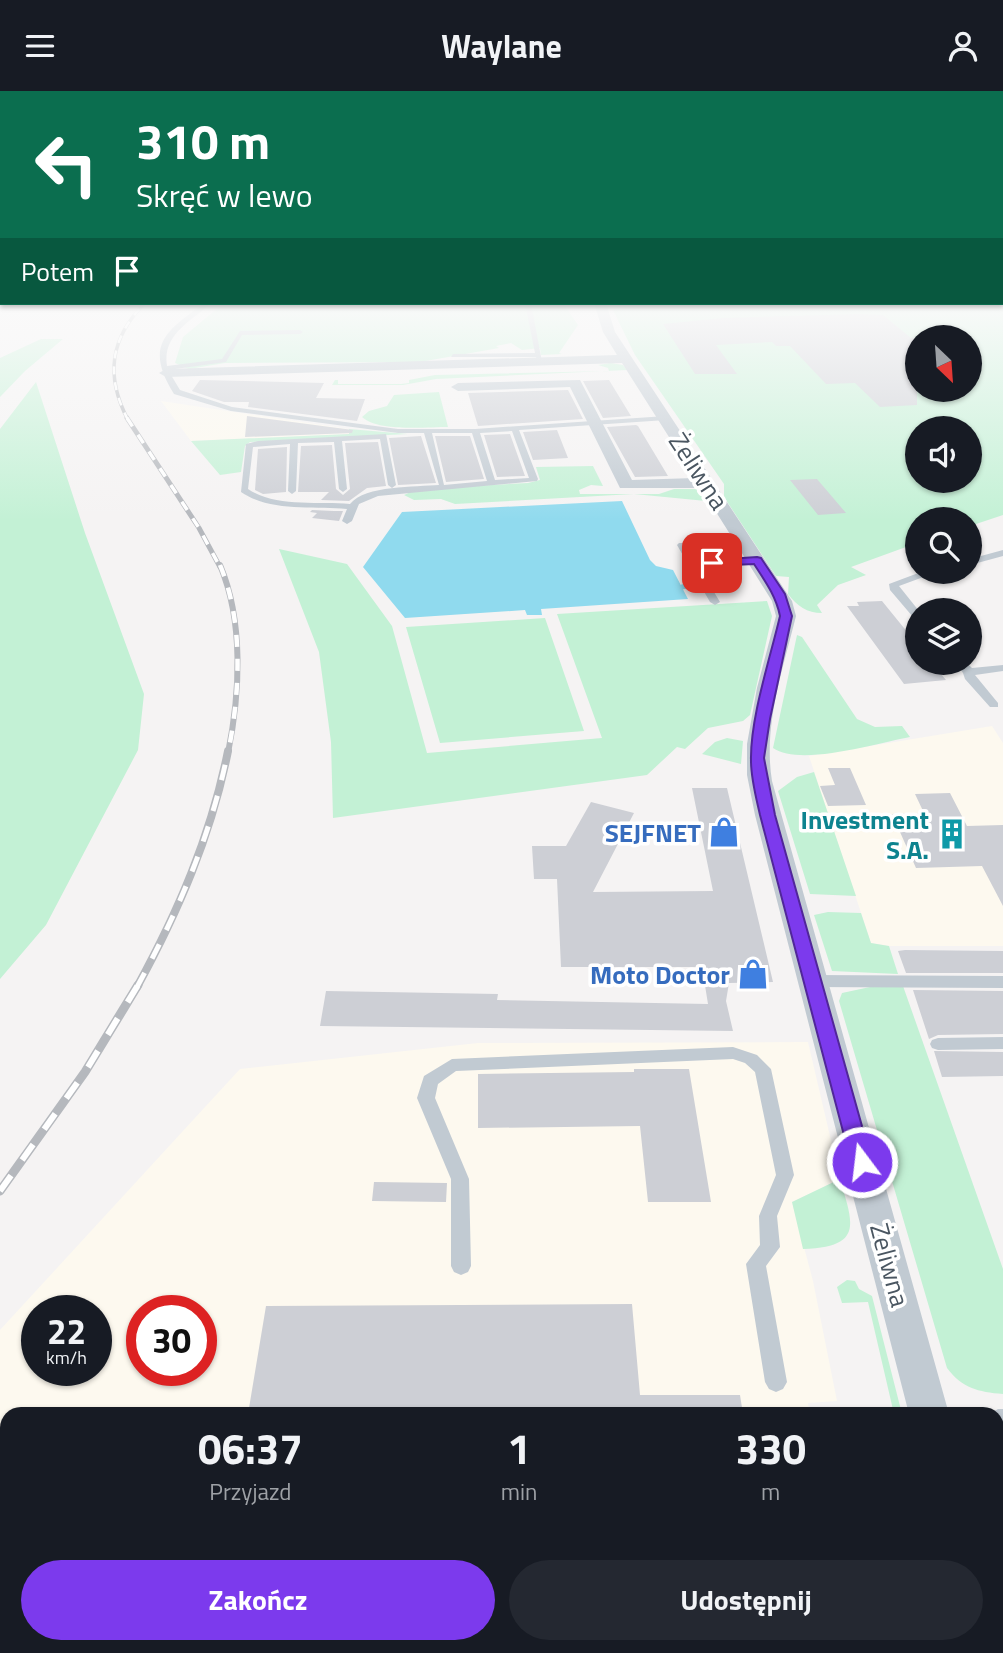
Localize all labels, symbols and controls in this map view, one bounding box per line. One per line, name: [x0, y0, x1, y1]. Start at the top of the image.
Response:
text: Waylane: [441, 22, 562, 70]
icon: menu: [21, 27, 59, 65]
icon: person: [944, 27, 982, 65]
text: 310 m: [136, 103, 270, 178]
icon: left: [21, 119, 112, 210]
text: Skręć w lewo: [136, 171, 313, 219]
text: Potem: [21, 252, 94, 291]
icon: arrive: [108, 252, 146, 290]
north arrow: [905, 325, 982, 403]
map controls: [905, 325, 982, 675]
button: sound: [905, 416, 982, 493]
street label: Żeliwna: [659, 425, 739, 517]
button: search: [905, 507, 982, 584]
pin: [682, 533, 742, 593]
icon: arrive: [693, 544, 731, 582]
button: layers: [905, 598, 982, 675]
place label: Investment S.A.: [801, 800, 929, 869]
place label: SEJFNET: [605, 813, 701, 852]
shop icon: SEJFNET: [707, 815, 741, 849]
building icon: Investment S.A.: [935, 817, 969, 851]
place label: Moto Doctor: [590, 955, 730, 994]
shop icon: Moto Doctor: [736, 957, 770, 991]
position arrow: [825, 1125, 899, 1199]
street label: Żeliwna: [860, 1219, 920, 1311]
speed limit sign: 30: [126, 1295, 217, 1386]
text: 22: [47, 1304, 86, 1358]
text: km/h: [46, 1344, 87, 1371]
text: 06:37: [198, 1416, 303, 1480]
text: 1: [507, 1416, 531, 1480]
text: 330: [735, 1416, 806, 1480]
text: Przyjazd: [209, 1474, 292, 1509]
text: min: [501, 1474, 537, 1509]
text: m: [761, 1474, 780, 1509]
button: Zakończ: [21, 1560, 495, 1640]
button: Udostępnij: [509, 1560, 983, 1640]

